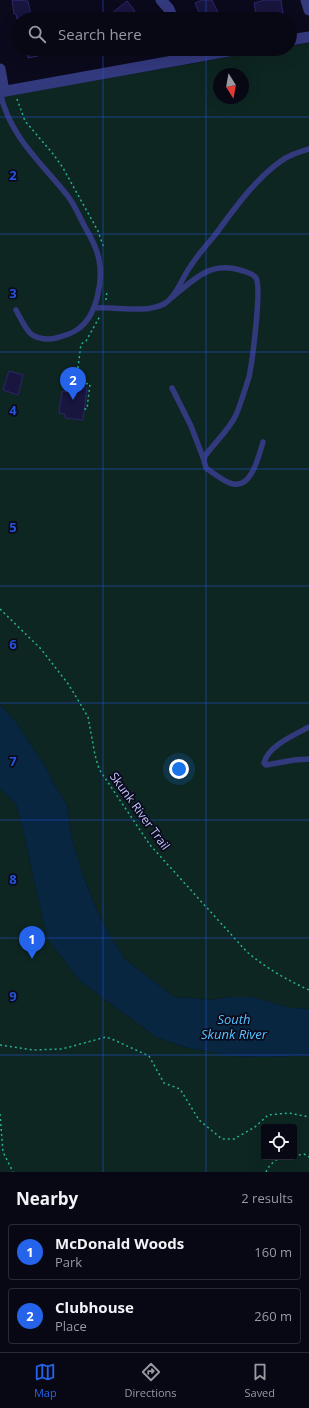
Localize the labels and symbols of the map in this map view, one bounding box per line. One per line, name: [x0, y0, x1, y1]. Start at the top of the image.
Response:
north arrow: [213, 68, 249, 104]
text: 2: [9, 166, 17, 184]
text: 3: [9, 284, 17, 302]
pin: 2: [60, 367, 86, 400]
text: 4: [9, 401, 17, 419]
text: 5: [9, 518, 17, 536]
text: 6: [9, 635, 17, 653]
text: 7: [9, 752, 17, 770]
your location: [169, 759, 189, 779]
street label: Skunk River Trail: [106, 769, 174, 853]
text: 8: [9, 870, 17, 888]
pin: 1: [19, 926, 45, 959]
text: 9: [9, 987, 17, 1005]
water label: South Skunk River: [201, 1010, 268, 1043]

